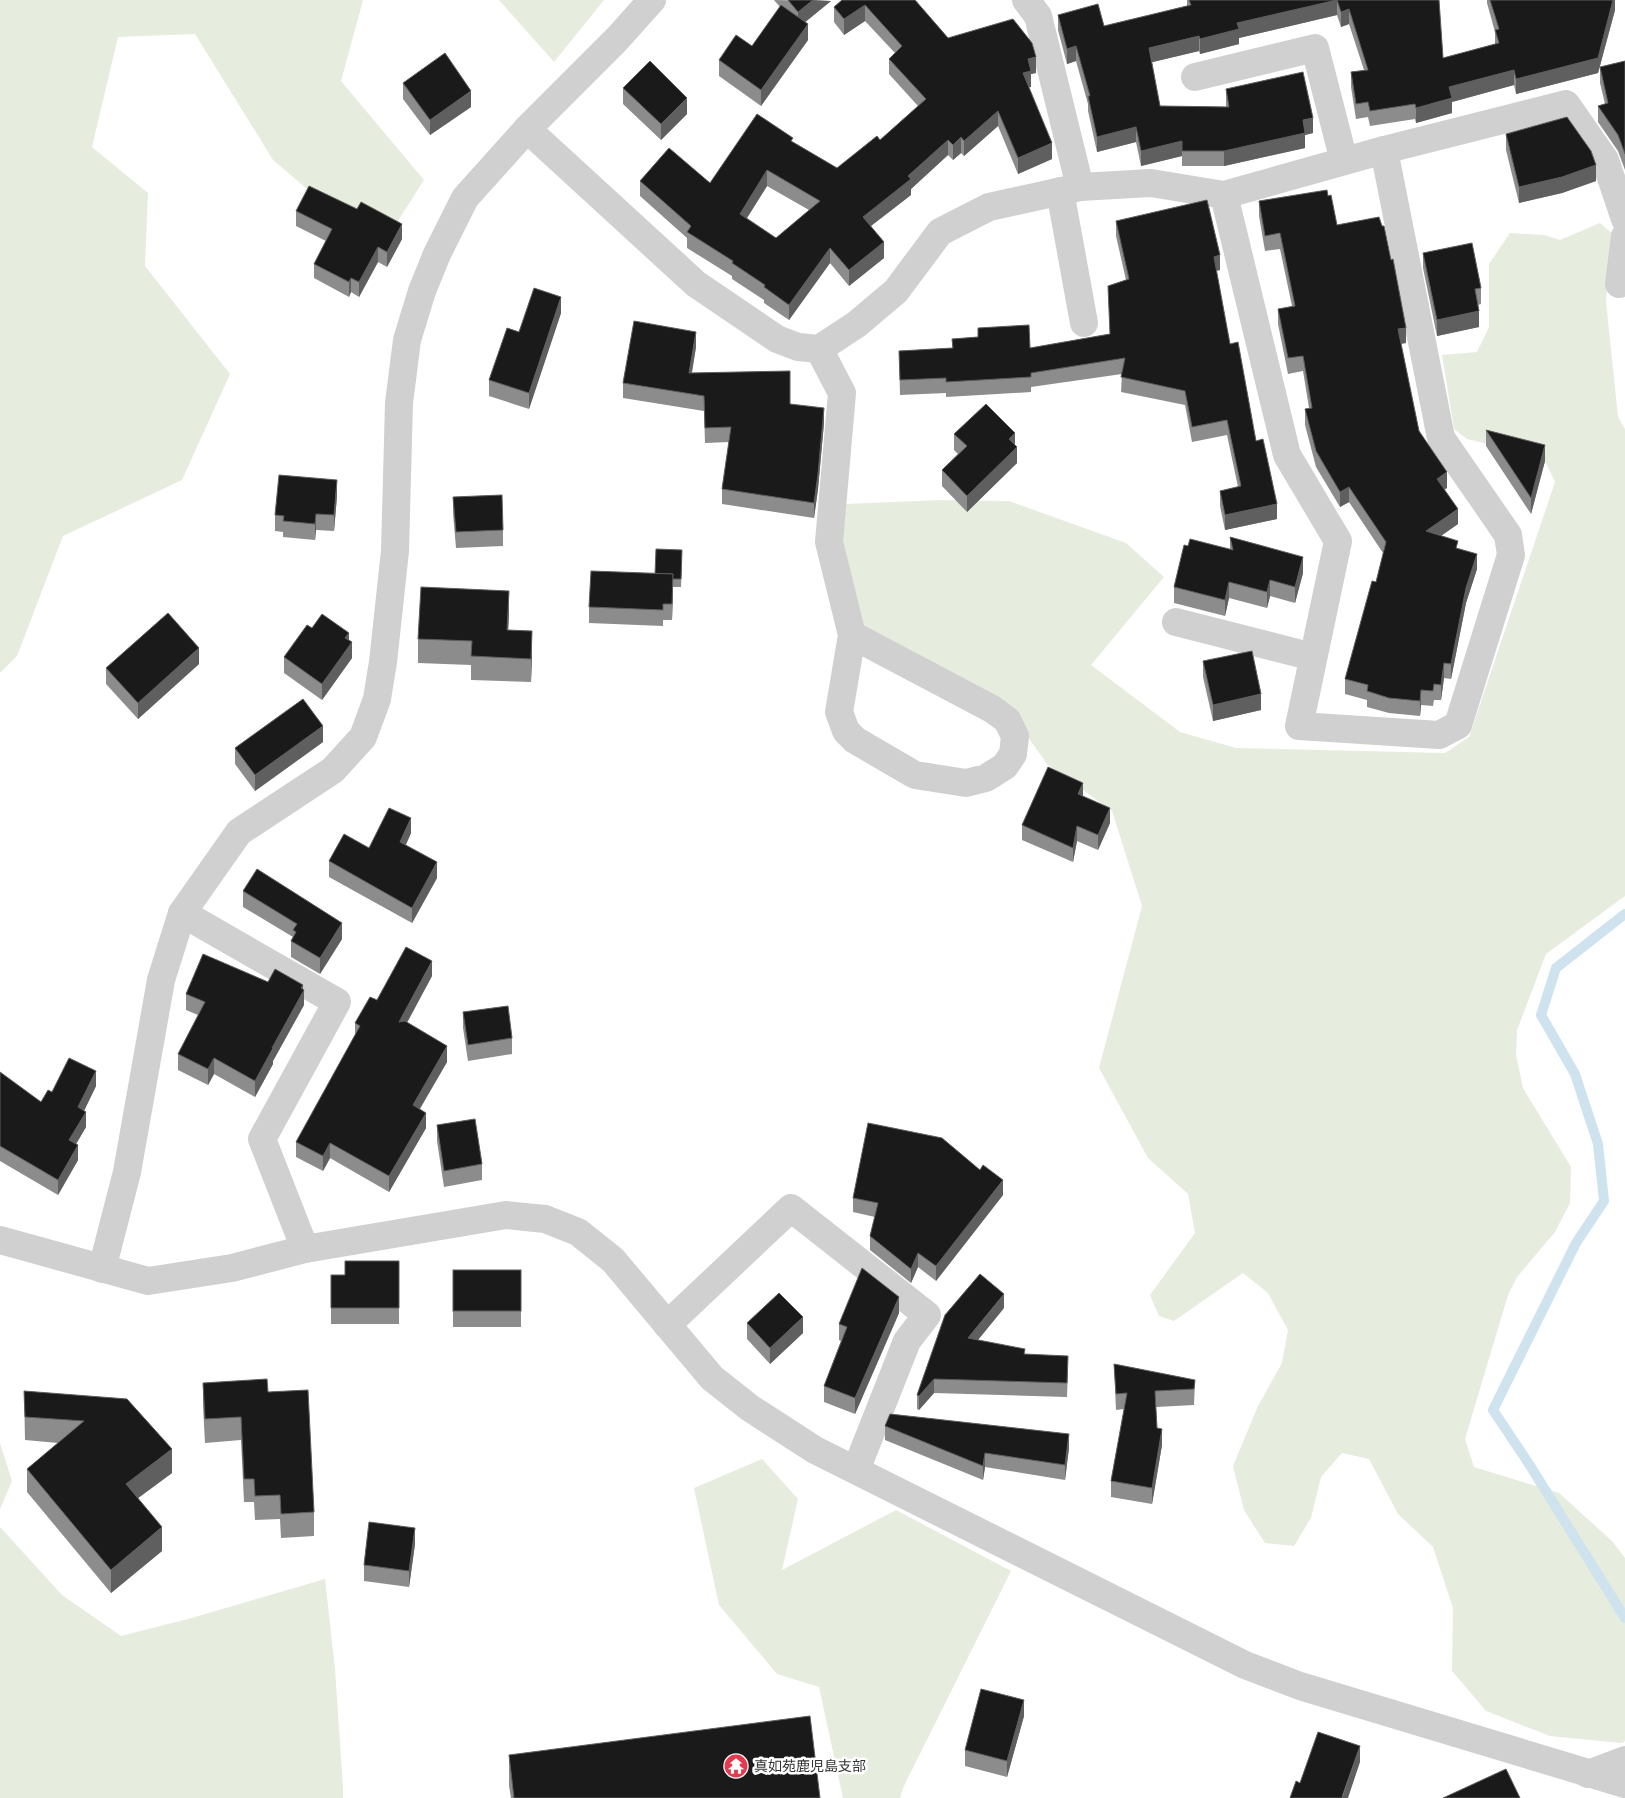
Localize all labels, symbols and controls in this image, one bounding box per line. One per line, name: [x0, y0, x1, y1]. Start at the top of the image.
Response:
temple icon: 真如苑鹿児島支部: [723, 1753, 749, 1779]
place label: 真如苑鹿児島支部: [754, 1758, 866, 1775]

